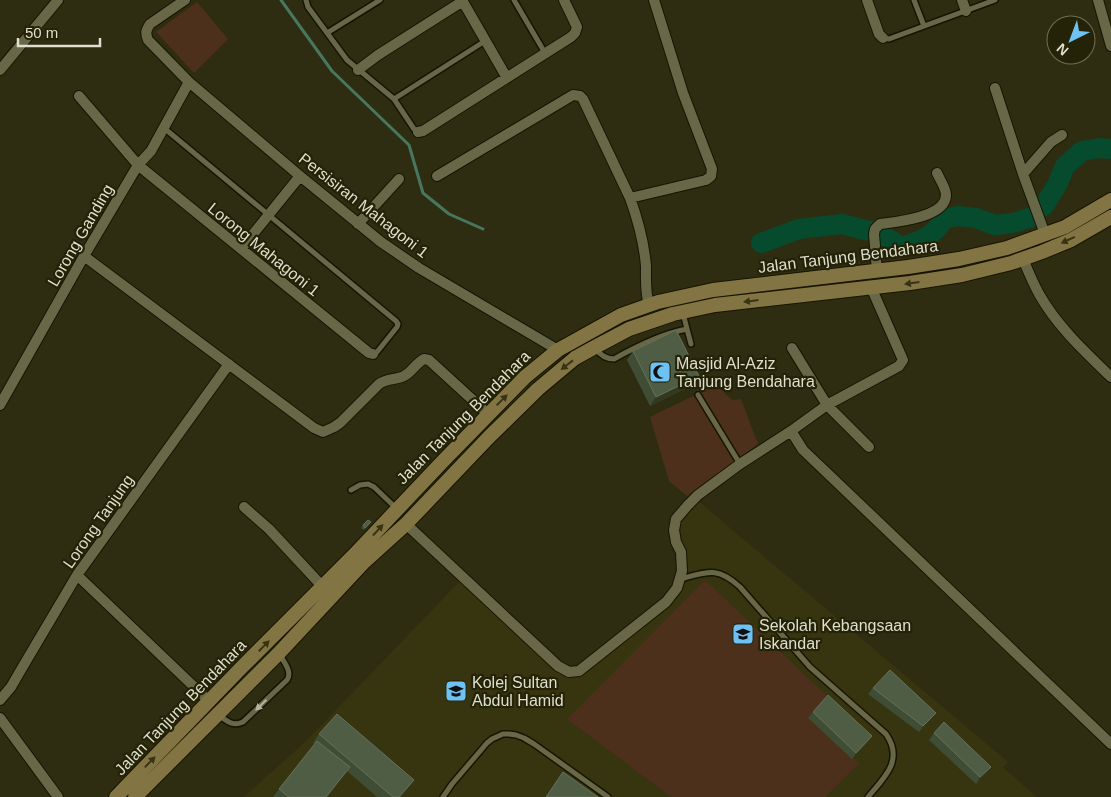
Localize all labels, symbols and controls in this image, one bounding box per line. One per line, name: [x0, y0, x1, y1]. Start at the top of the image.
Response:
scale bar: [18, 15, 100, 47]
north arrow: [1046, 15, 1096, 65]
text: 50 m: [25, 24, 58, 41]
text: N: [1053, 40, 1071, 59]
street label: Persisiran Mahagoni 1: [296, 150, 432, 261]
street label: Lorong Ganding: [44, 181, 116, 289]
street label: Lorong Mahagoni 1: [205, 199, 323, 299]
street label: Jalan Tanjung Bendahara: [757, 237, 939, 276]
one-way arrow: [1061, 237, 1075, 245]
one-way arrow: [904, 279, 920, 287]
one-way arrow: [742, 297, 758, 305]
street label: Jalan Tanjung Bendahara: [393, 347, 533, 487]
place label: Masjid Al-Aziz Tanjung Bendahara: [676, 355, 815, 390]
one-way arrow: [560, 360, 573, 370]
mosque icon: Masjid Al-Aziz Tanjung Bendahara: [648, 360, 672, 384]
one-way arrow: [496, 394, 508, 406]
street label: Lorong Tanjung: [60, 471, 137, 571]
one-way arrow: [372, 524, 384, 536]
place label: Sekolah Kebangsaan Iskandar: [759, 617, 911, 652]
school or university icon: Sekolah Kebangsaan Iskandar: [731, 622, 755, 646]
street label: Jalan Tanjung Bendahara: [111, 636, 249, 778]
one-way arrow: [258, 640, 270, 652]
place label: Kolej Sultan Abdul Hamid: [472, 674, 564, 709]
school or university icon: Kolej Sultan Abdul Hamid: [444, 679, 468, 703]
one-way arrow: [256, 699, 268, 711]
one-way arrow: [144, 756, 156, 768]

